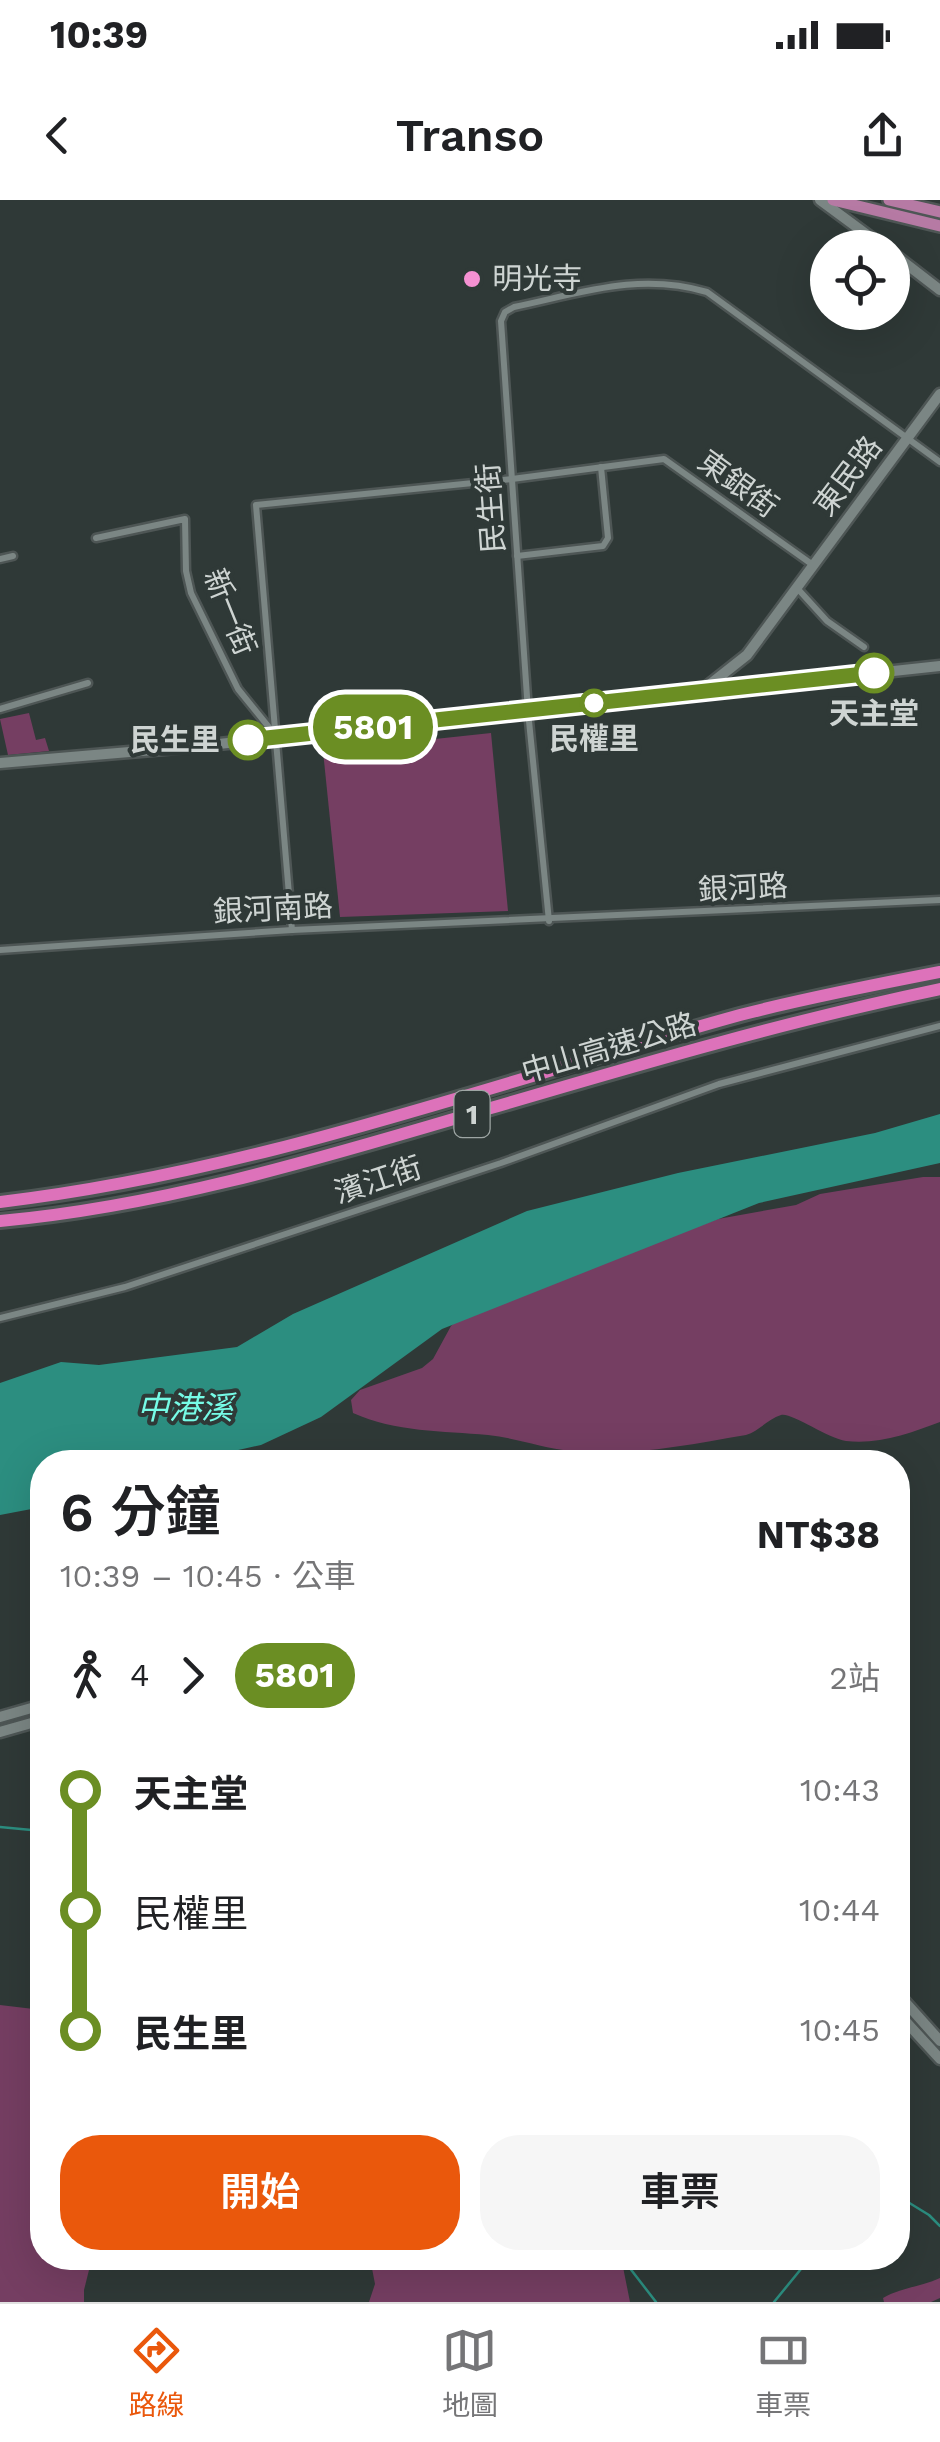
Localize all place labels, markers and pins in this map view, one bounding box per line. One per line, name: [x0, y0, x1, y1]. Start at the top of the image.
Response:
place label: 明光寺: [492, 261, 582, 296]
marker: 明光寺: [461, 268, 483, 290]
marker: 天主堂: [855, 654, 893, 692]
marker: 民權里: [581, 690, 607, 716]
place label: 天主堂: [829, 696, 919, 731]
marker: 民生里: [229, 721, 267, 759]
place label: 民權里: [549, 721, 639, 756]
place label: 民生里: [130, 722, 220, 757]

